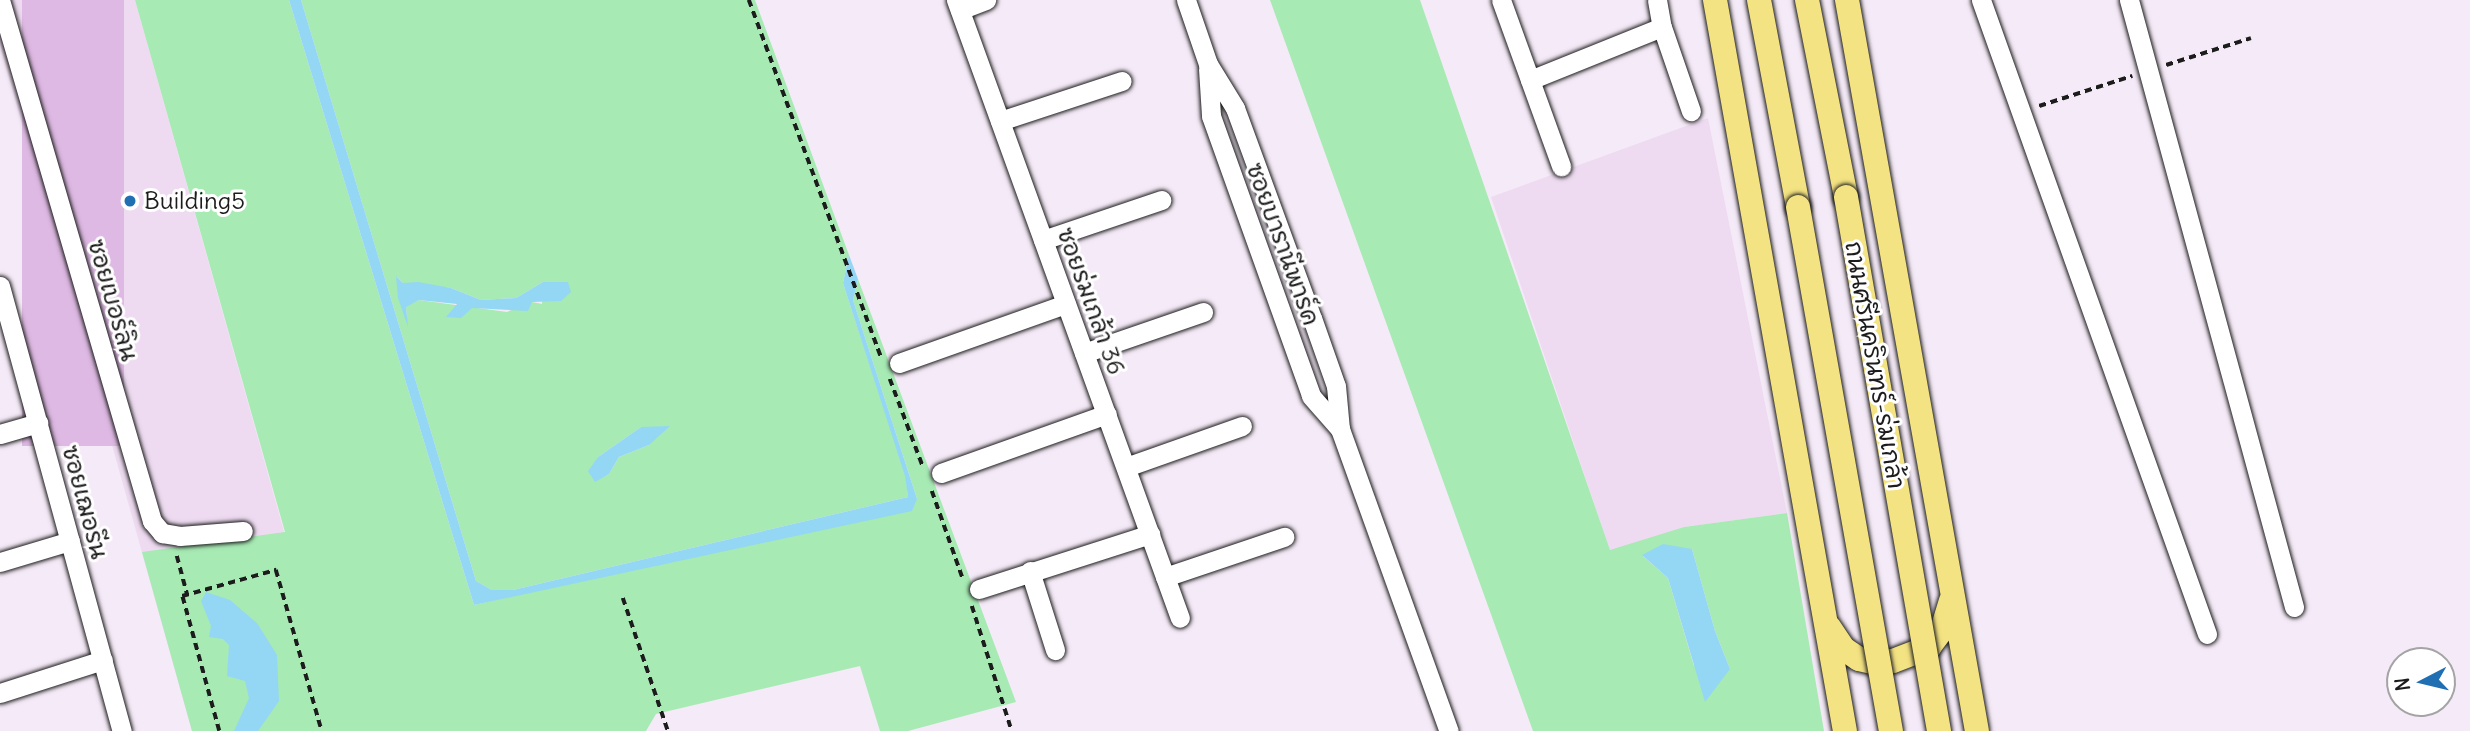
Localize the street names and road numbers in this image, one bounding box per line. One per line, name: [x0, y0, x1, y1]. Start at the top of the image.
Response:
street label: ซอยบารานีพาร์ค: [1240, 159, 1326, 329]
street label: ซอยร่มเกล้า 36: [1051, 224, 1131, 378]
street label: ซอยเบอร์ลิน: [82, 236, 144, 364]
street label: ถนนศรีนครินทร์-ร่มเกล้า: [1839, 239, 1911, 491]
street label: ซอยเฌอรีน: [56, 442, 114, 562]

